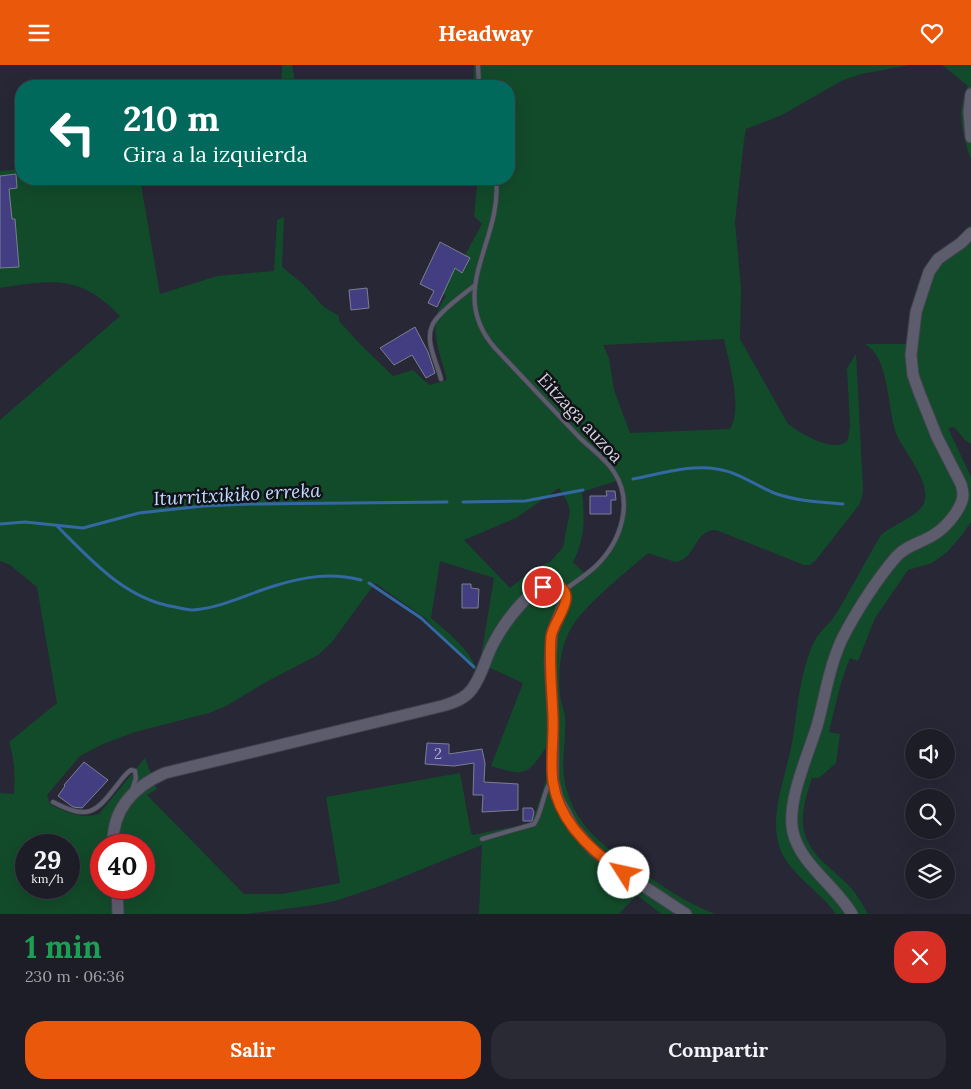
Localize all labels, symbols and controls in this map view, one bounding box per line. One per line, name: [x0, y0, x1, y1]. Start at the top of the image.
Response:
icon: menu: [25, 19, 53, 47]
text: Headway: [438, 19, 533, 47]
icon: heart: [918, 19, 946, 47]
text: 210 m: [123, 96, 220, 141]
icon: left: [40, 100, 105, 165]
text: Gira a la izquierda: [123, 140, 308, 168]
street label: Eitzaga auzoa: [533, 368, 628, 467]
water label: Iturritxikiko erreka: [153, 478, 322, 510]
pin: [522, 566, 564, 608]
icon: arrive: [529, 573, 557, 601]
map controls: [905, 729, 955, 899]
button: sound: [905, 729, 955, 779]
house number: 2: [434, 744, 442, 763]
button: search: [905, 789, 955, 839]
speed limit sign: 40: [90, 834, 155, 899]
text: 29: [34, 844, 61, 876]
position arrow: [597, 846, 649, 898]
button: layers: [905, 849, 955, 899]
text: km/h: [31, 871, 64, 886]
text: 1 min: [25, 928, 102, 966]
button: close: [894, 931, 946, 983]
text: 230 m · 06:36: [25, 966, 124, 986]
button: Salir: [25, 1021, 481, 1079]
button: Compartir: [491, 1021, 946, 1079]

